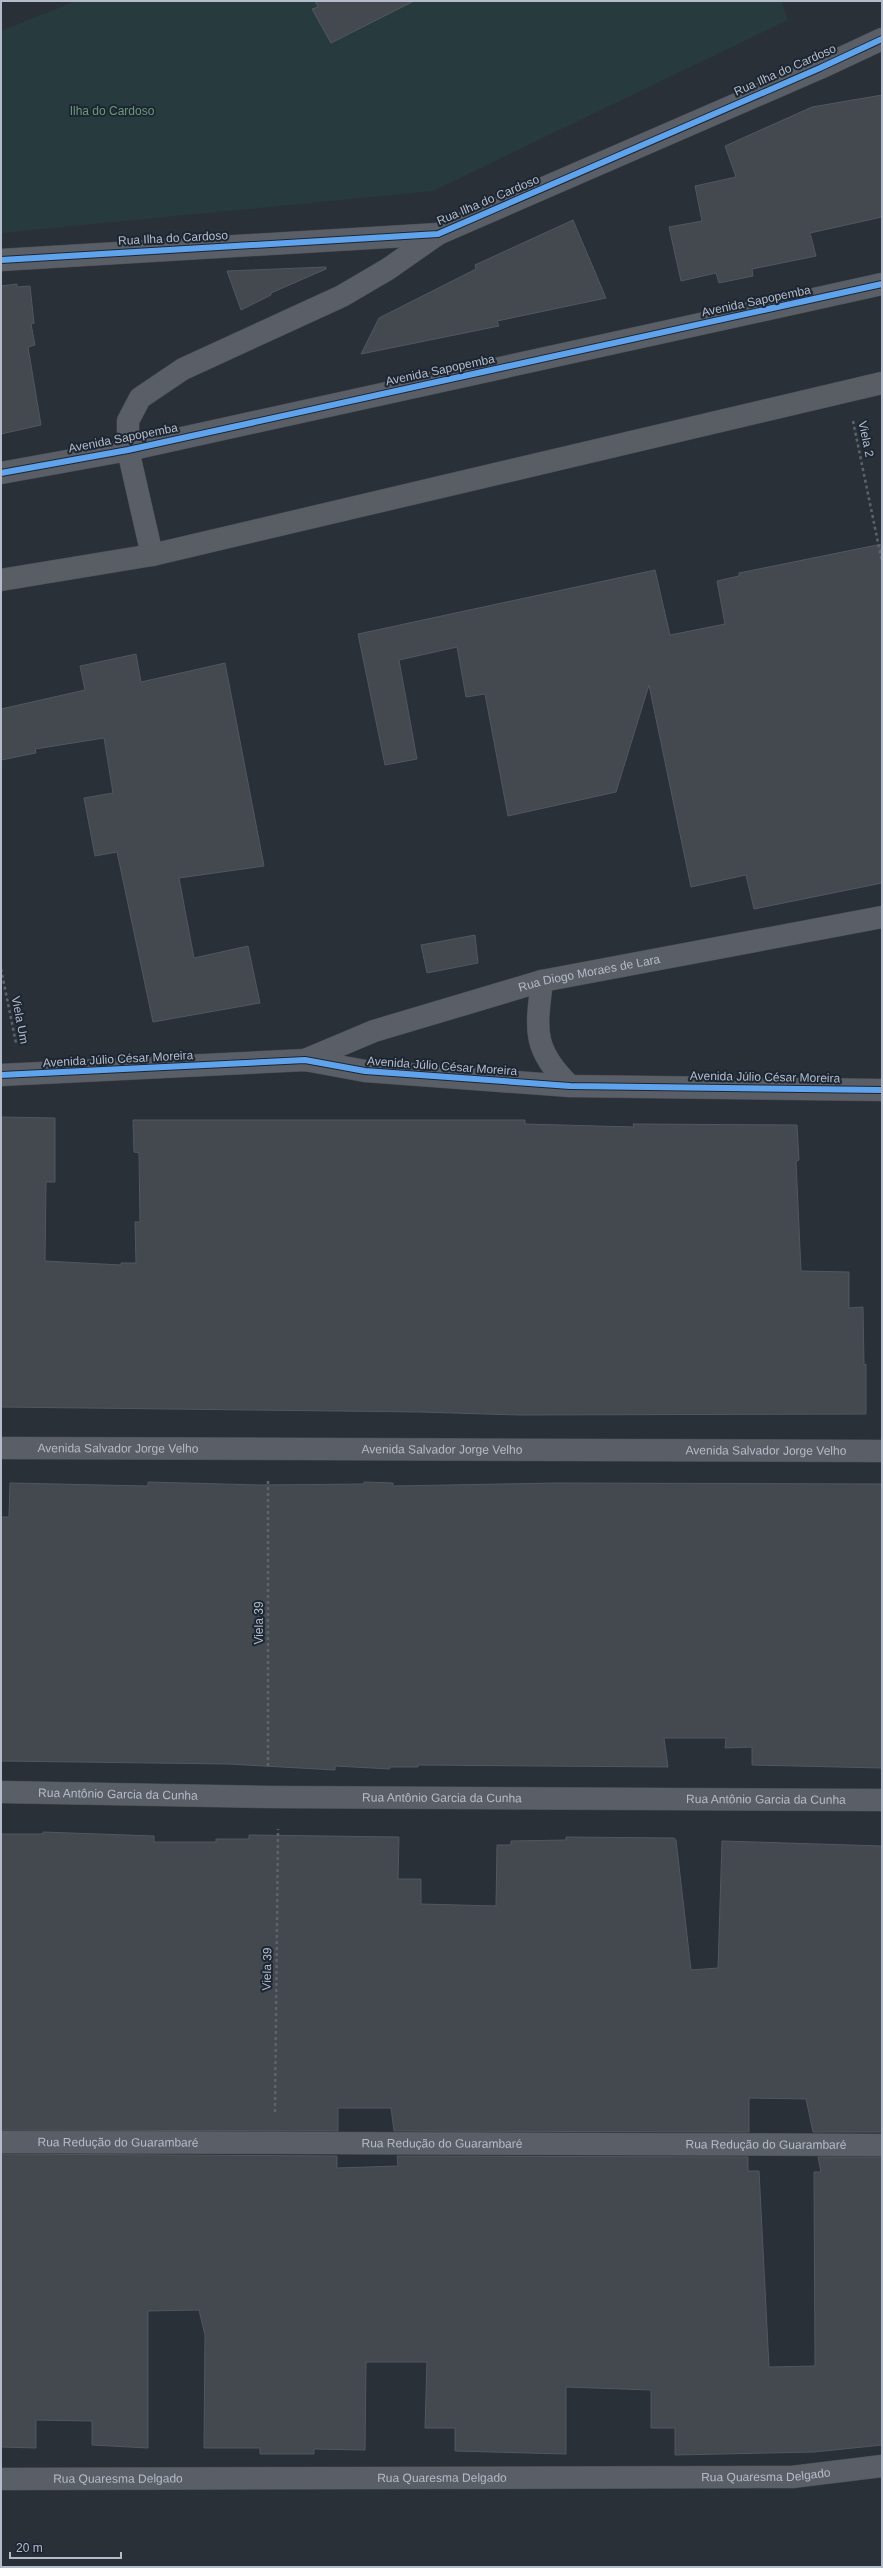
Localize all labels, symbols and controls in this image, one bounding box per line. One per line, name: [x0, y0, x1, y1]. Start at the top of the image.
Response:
street label: Rua Ilha do Cardoso: [732, 41, 838, 99]
park label: Ilha do Cardoso: [70, 104, 155, 118]
street label: Rua Ilha do Cardoso: [435, 172, 542, 228]
street label: Rua Ilha do Cardoso: [118, 228, 229, 248]
street label: Avenida Sapopemba: [700, 283, 812, 319]
street label: Avenida Sapopemba: [384, 352, 496, 388]
street label: Avenida Sapopemba: [67, 420, 179, 455]
street label: Viela 2: [855, 420, 877, 459]
street label: Rua Diogo Moraes de Lara: [517, 952, 662, 995]
street label: Viela Um: [9, 995, 31, 1045]
street label: Avenida Júlio César Moreira: [42, 1048, 194, 1070]
street label: Avenida Júlio César Moreira: [366, 1054, 518, 1078]
street label: Avenida Júlio César Moreira: [690, 1069, 841, 1085]
street label: Avenida Salvador Jorge Velho: [38, 1441, 199, 1456]
street label: Avenida Salvador Jorge Velho: [362, 1442, 523, 1457]
street label: Avenida Salvador Jorge Velho: [686, 1443, 847, 1458]
street label: Viela 39: [252, 1601, 266, 1645]
street label: Rua Antônio Garcia da Cunha: [38, 1786, 198, 1803]
street label: Rua Antônio Garcia da Cunha: [362, 1790, 522, 1805]
street label: Rua Antônio Garcia da Cunha: [686, 1792, 846, 1807]
street label: Viela 39: [260, 1947, 274, 1991]
street label: Rua Redução do Guarambaré: [37, 2135, 199, 2150]
street label: Rua Redução do Guarambaré: [361, 2136, 523, 2151]
street label: Rua Redução do Guarambaré: [685, 2137, 847, 2152]
street label: Rua Quaresma Delgado: [701, 2465, 832, 2484]
street label: Rua Quaresma Delgado: [377, 2471, 507, 2485]
street label: Rua Quaresma Delgado: [53, 2472, 183, 2486]
scale bar: [10, 2534, 121, 2560]
text: 20 m: [16, 2541, 43, 2555]

